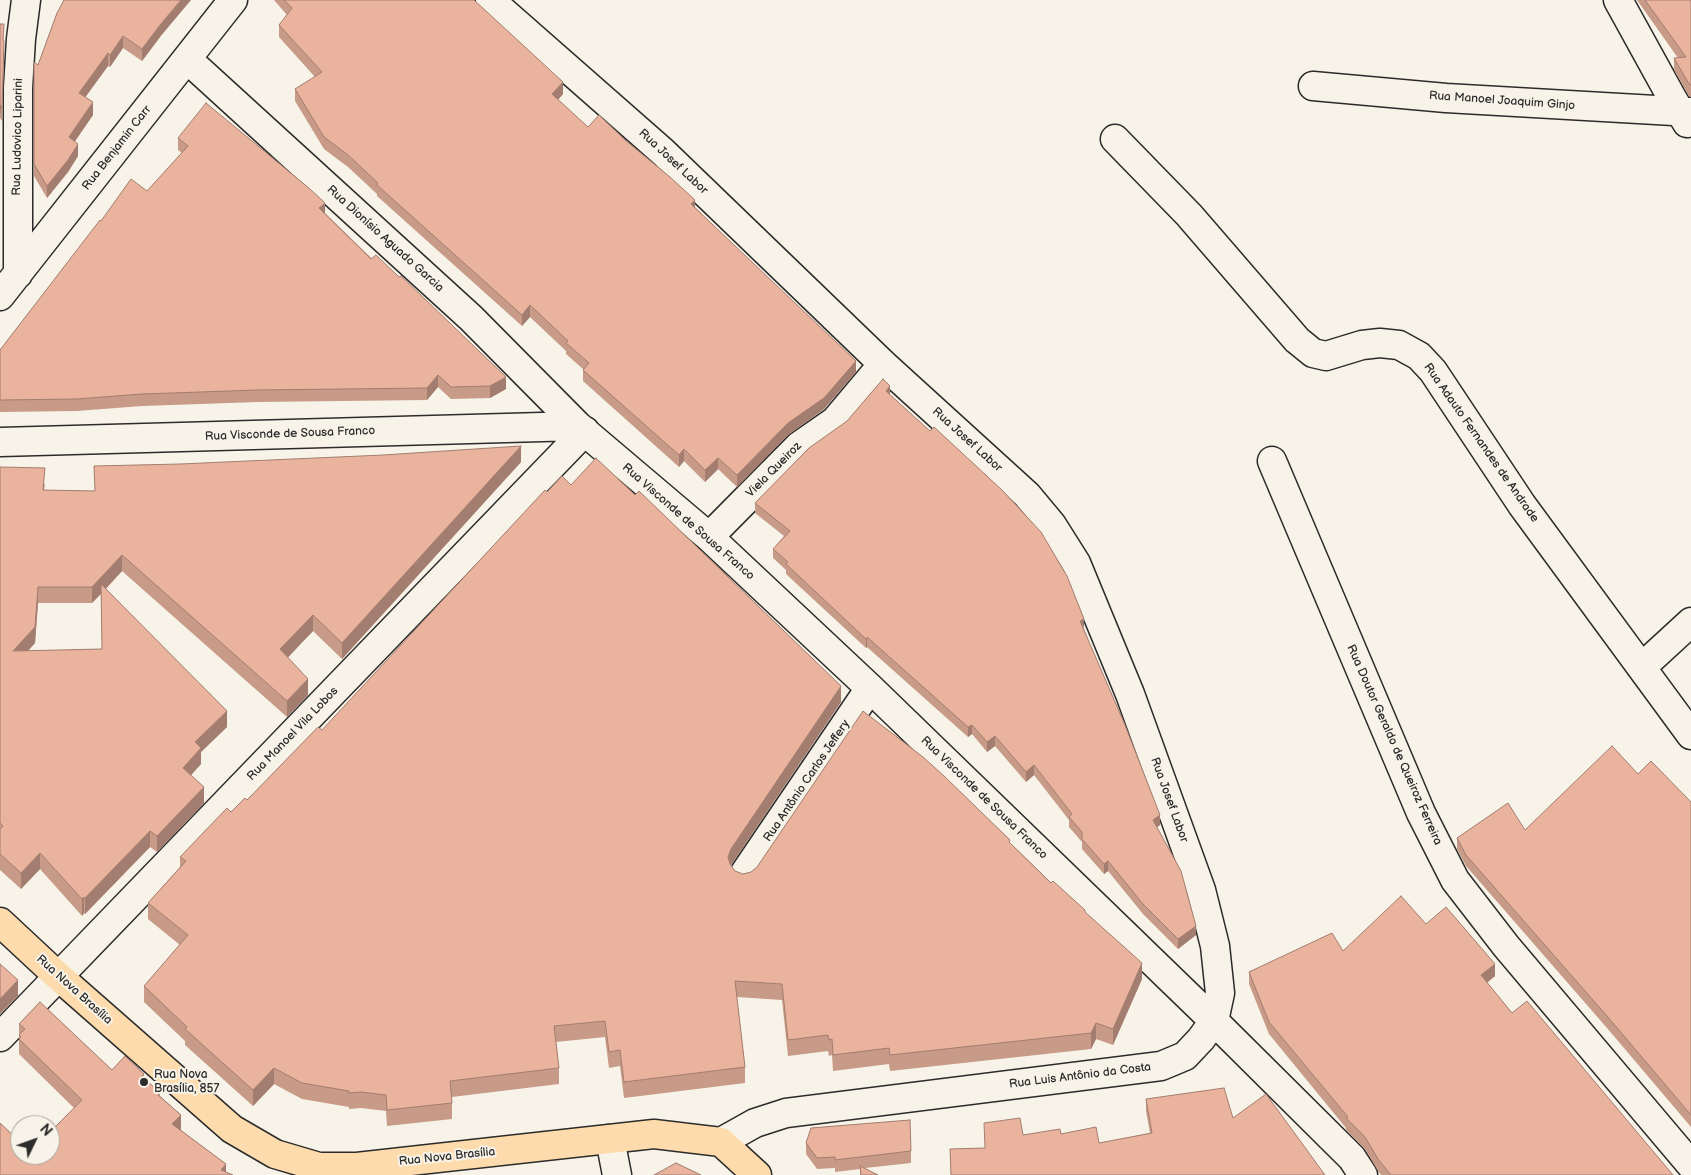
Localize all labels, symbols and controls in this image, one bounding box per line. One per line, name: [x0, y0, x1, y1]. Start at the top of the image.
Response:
street label: Rua Ludovico Liparini: [10, 78, 26, 196]
street label: Rua Manoel Joaquim Ginjo: [1428, 89, 1576, 113]
street label: Rua Benjamin Carr: [79, 103, 155, 193]
street label: Rua Josef Labor: [635, 126, 711, 198]
street label: Rua Dionísio Aguado Garcia: [324, 183, 446, 295]
street label: Rua Adauto Fernandes de Andrade: [1420, 361, 1542, 525]
street label: Rua Josef Labor: [929, 405, 1005, 475]
street label: Rua Visconde de Sousa Franco: [205, 424, 375, 444]
street label: Viela Queiroz: [743, 439, 805, 501]
street label: Rua Visconde de Sousa Franco: [619, 461, 757, 583]
street label: Rua Doutor Geraldo de Queiroz Ferreira: [1343, 643, 1445, 847]
street label: Rua Manoel Vila Lobos: [244, 684, 342, 784]
street label: Rua Antônio Carlos Jeffery: [761, 717, 853, 845]
street label: Rua Visconde de Sousa Franco: [918, 734, 1050, 862]
street label: Rua Josef Labor: [1147, 756, 1191, 844]
street label: Rua Nova Brasília: [33, 952, 115, 1028]
street label: Rua Luis Antônio da Costa: [1008, 1060, 1152, 1092]
place label: Rua Nova Brasília, 857: [154, 1068, 219, 1096]
marker: Rua Nova Brasília, 857: [138, 1076, 150, 1088]
north arrow: [10, 1115, 60, 1165]
text: N: [36, 1121, 56, 1140]
street label: Rua Nova Brasília: [398, 1145, 496, 1169]

